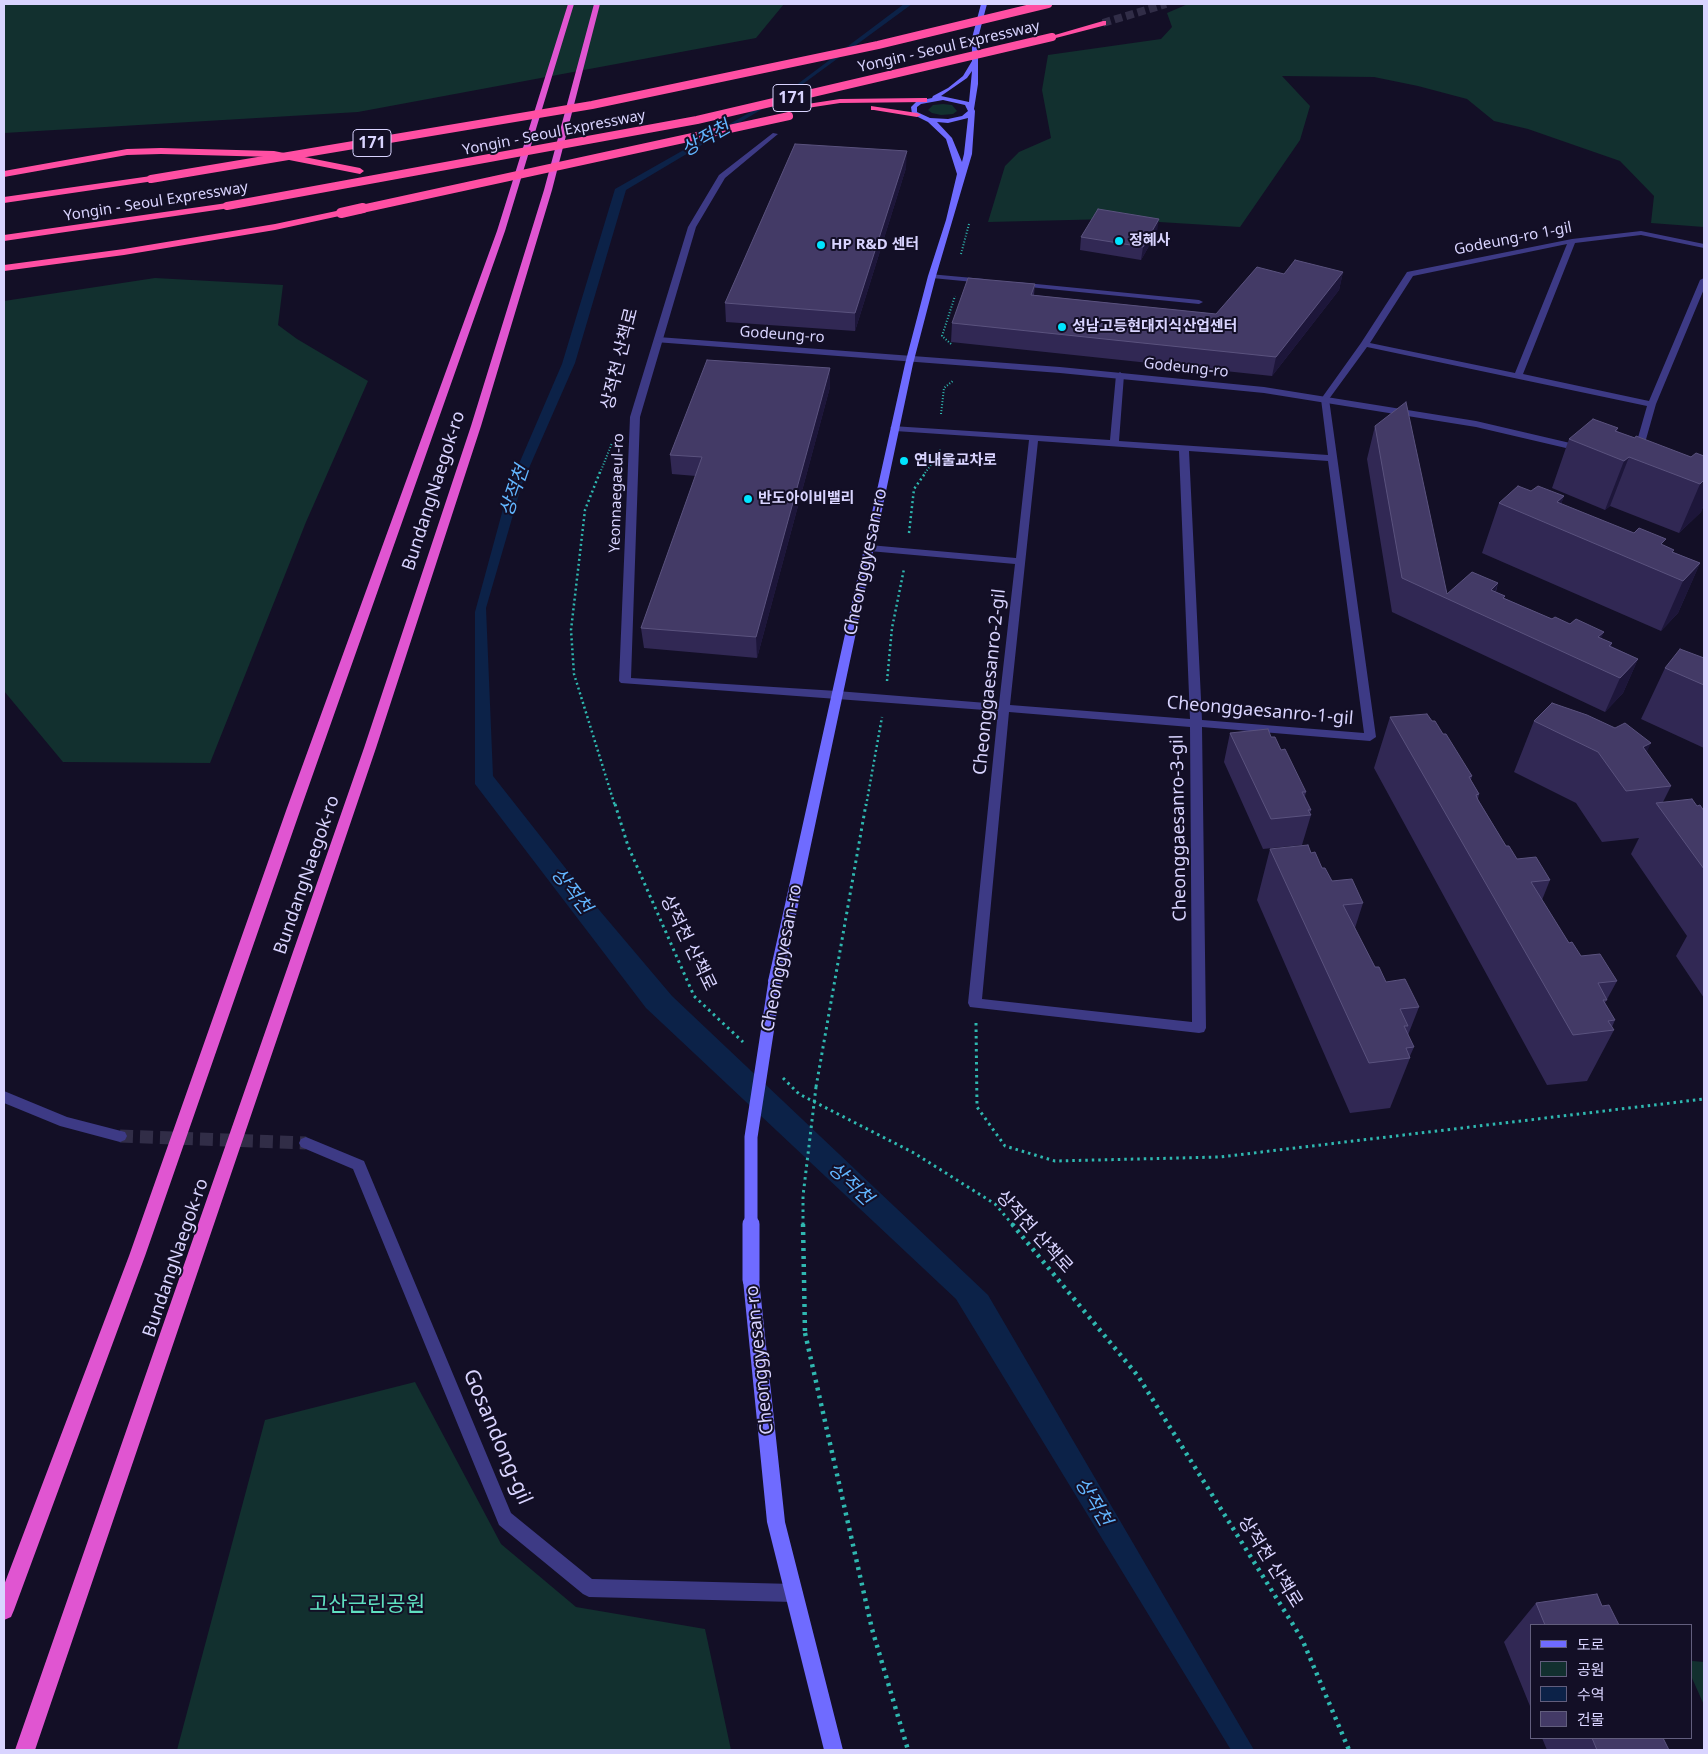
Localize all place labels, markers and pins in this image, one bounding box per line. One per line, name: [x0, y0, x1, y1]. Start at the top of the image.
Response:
place label: 정혜사: [1129, 232, 1170, 250]
marker: 정혜사: [1113, 235, 1125, 247]
place label: HP R&D 센터: [831, 236, 919, 254]
marker: HP R&D 센터: [815, 239, 827, 251]
place label: 성남고등현대지식산업센터: [1072, 318, 1238, 336]
marker: 성남고등현대지식산업센터: [1056, 321, 1068, 333]
place label: 연내울교차로: [914, 452, 997, 470]
marker: 연내울교차로: [898, 455, 910, 467]
place label: 반도아이비밸리: [758, 490, 855, 508]
marker: 반도아이비밸리: [742, 493, 754, 505]

